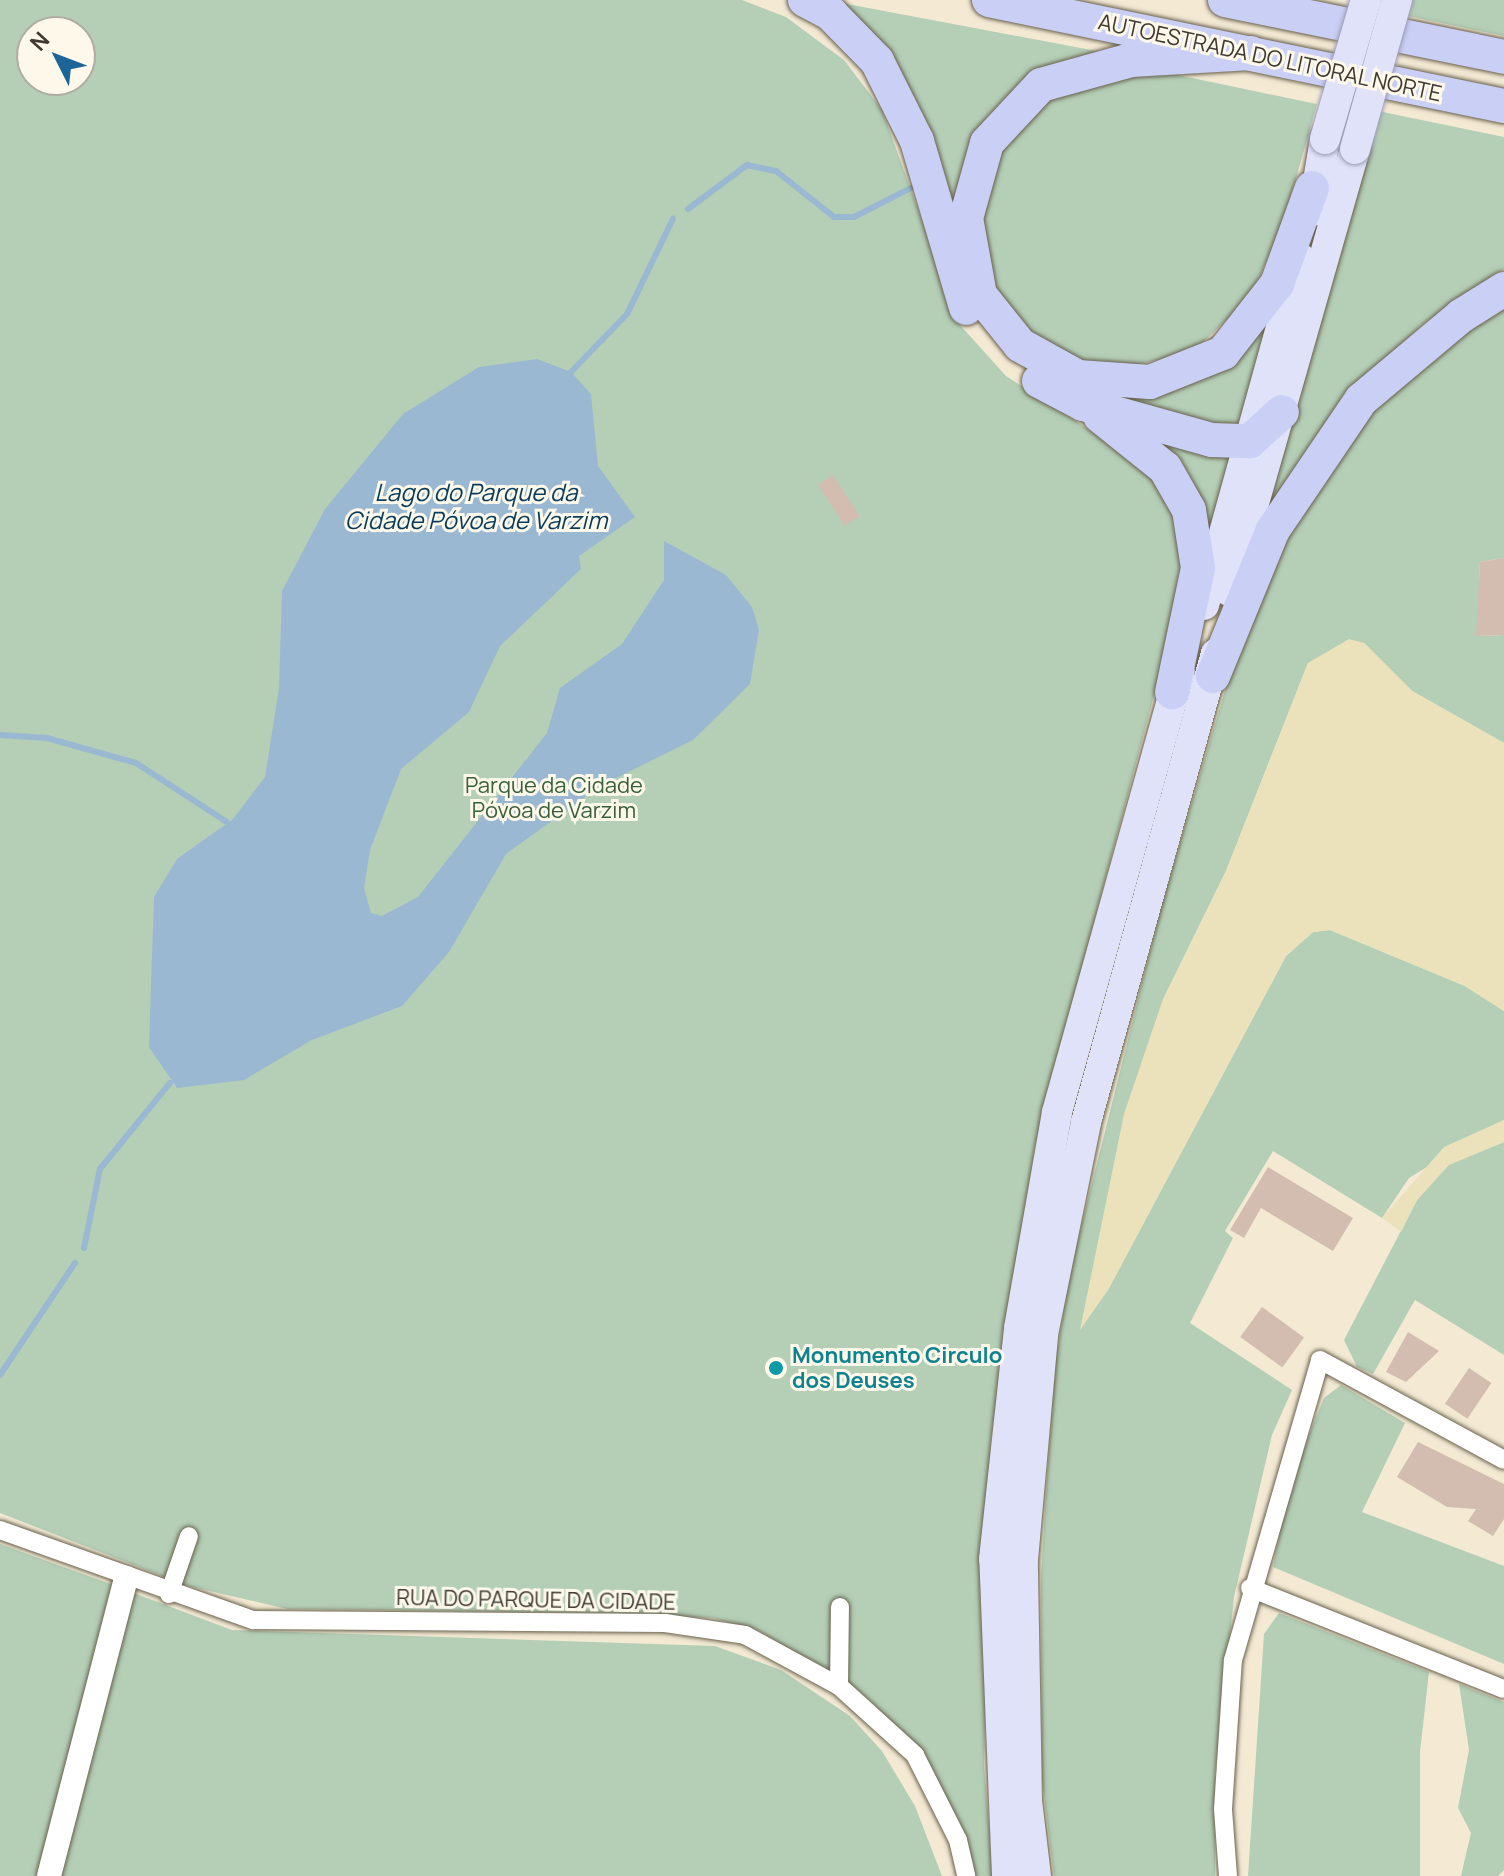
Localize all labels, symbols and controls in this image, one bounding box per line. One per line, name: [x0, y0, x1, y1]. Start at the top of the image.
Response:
street label: AUTOESTRADA DO LITORAL NORTE: [1095, 9, 1445, 107]
north arrow: [16, 16, 96, 96]
text: N: [23, 25, 56, 57]
water label: Lago do Parque da Cidade Póvoa de Varzim: [345, 478, 607, 534]
park label: Parque da Cidade Póvoa de Varzim: [465, 772, 643, 824]
place label: Monumento Circulo dos Deuses: [792, 1342, 1002, 1394]
marker: Monumento Circulo dos Deuses: [767, 1359, 785, 1377]
street label: RUA DO PARQUE DA CIDADE: [396, 1584, 676, 1616]

